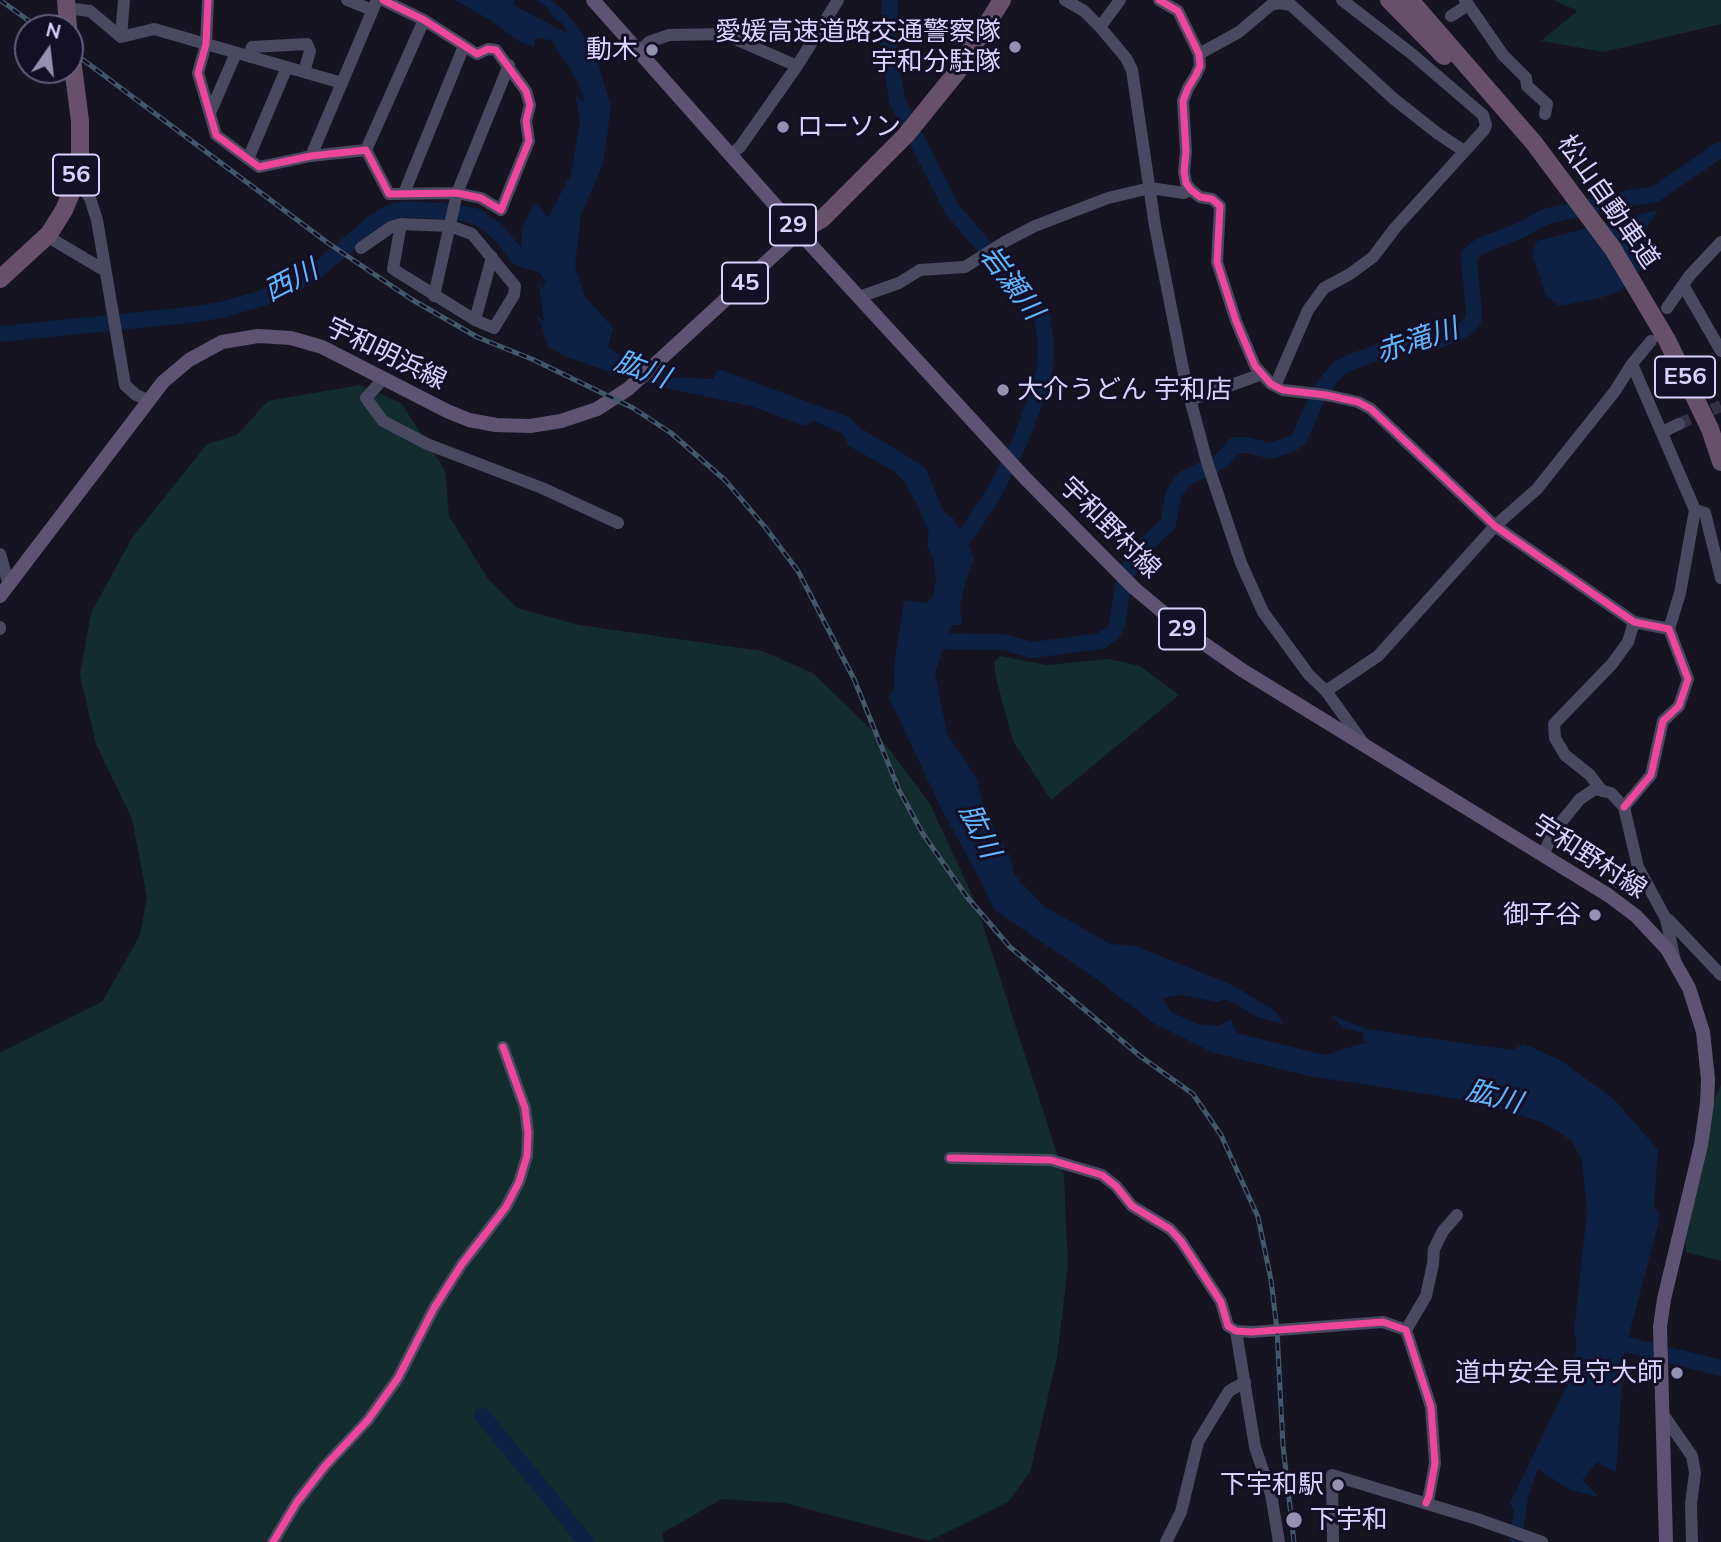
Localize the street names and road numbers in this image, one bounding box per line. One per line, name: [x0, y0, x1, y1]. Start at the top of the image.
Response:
street label: 松山自動車道: [1550, 129, 1666, 275]
road number: 56: [53, 154, 99, 196]
road number: 29: [770, 205, 816, 246]
road number: 45: [722, 262, 768, 304]
street label: 宇和明浜線: [321, 311, 451, 397]
road number: E56: [1655, 356, 1715, 398]
street label: 宇和野村線: [1053, 471, 1167, 585]
road number: 29: [1159, 608, 1205, 650]
street label: 宇和野村線: [1526, 809, 1652, 905]

